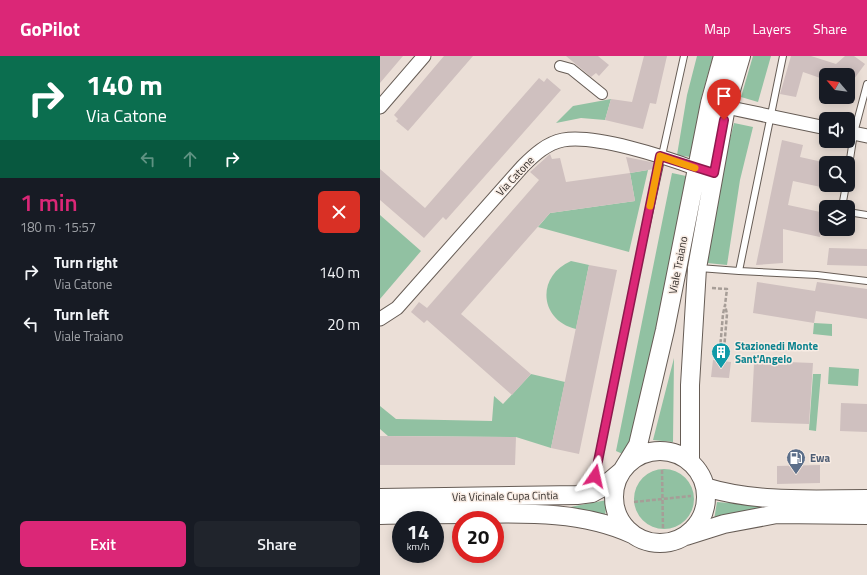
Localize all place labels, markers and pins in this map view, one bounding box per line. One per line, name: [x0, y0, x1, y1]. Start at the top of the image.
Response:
pin: [707, 79, 741, 120]
place label: Stazionedi Monte Sant'Angelo: [735, 338, 819, 367]
building icon: Stazionedi Monte Sant'Angelo: [710, 341, 732, 369]
fuel station icon: Ewa: [785, 447, 807, 475]
place label: Ewa: [810, 450, 831, 466]

